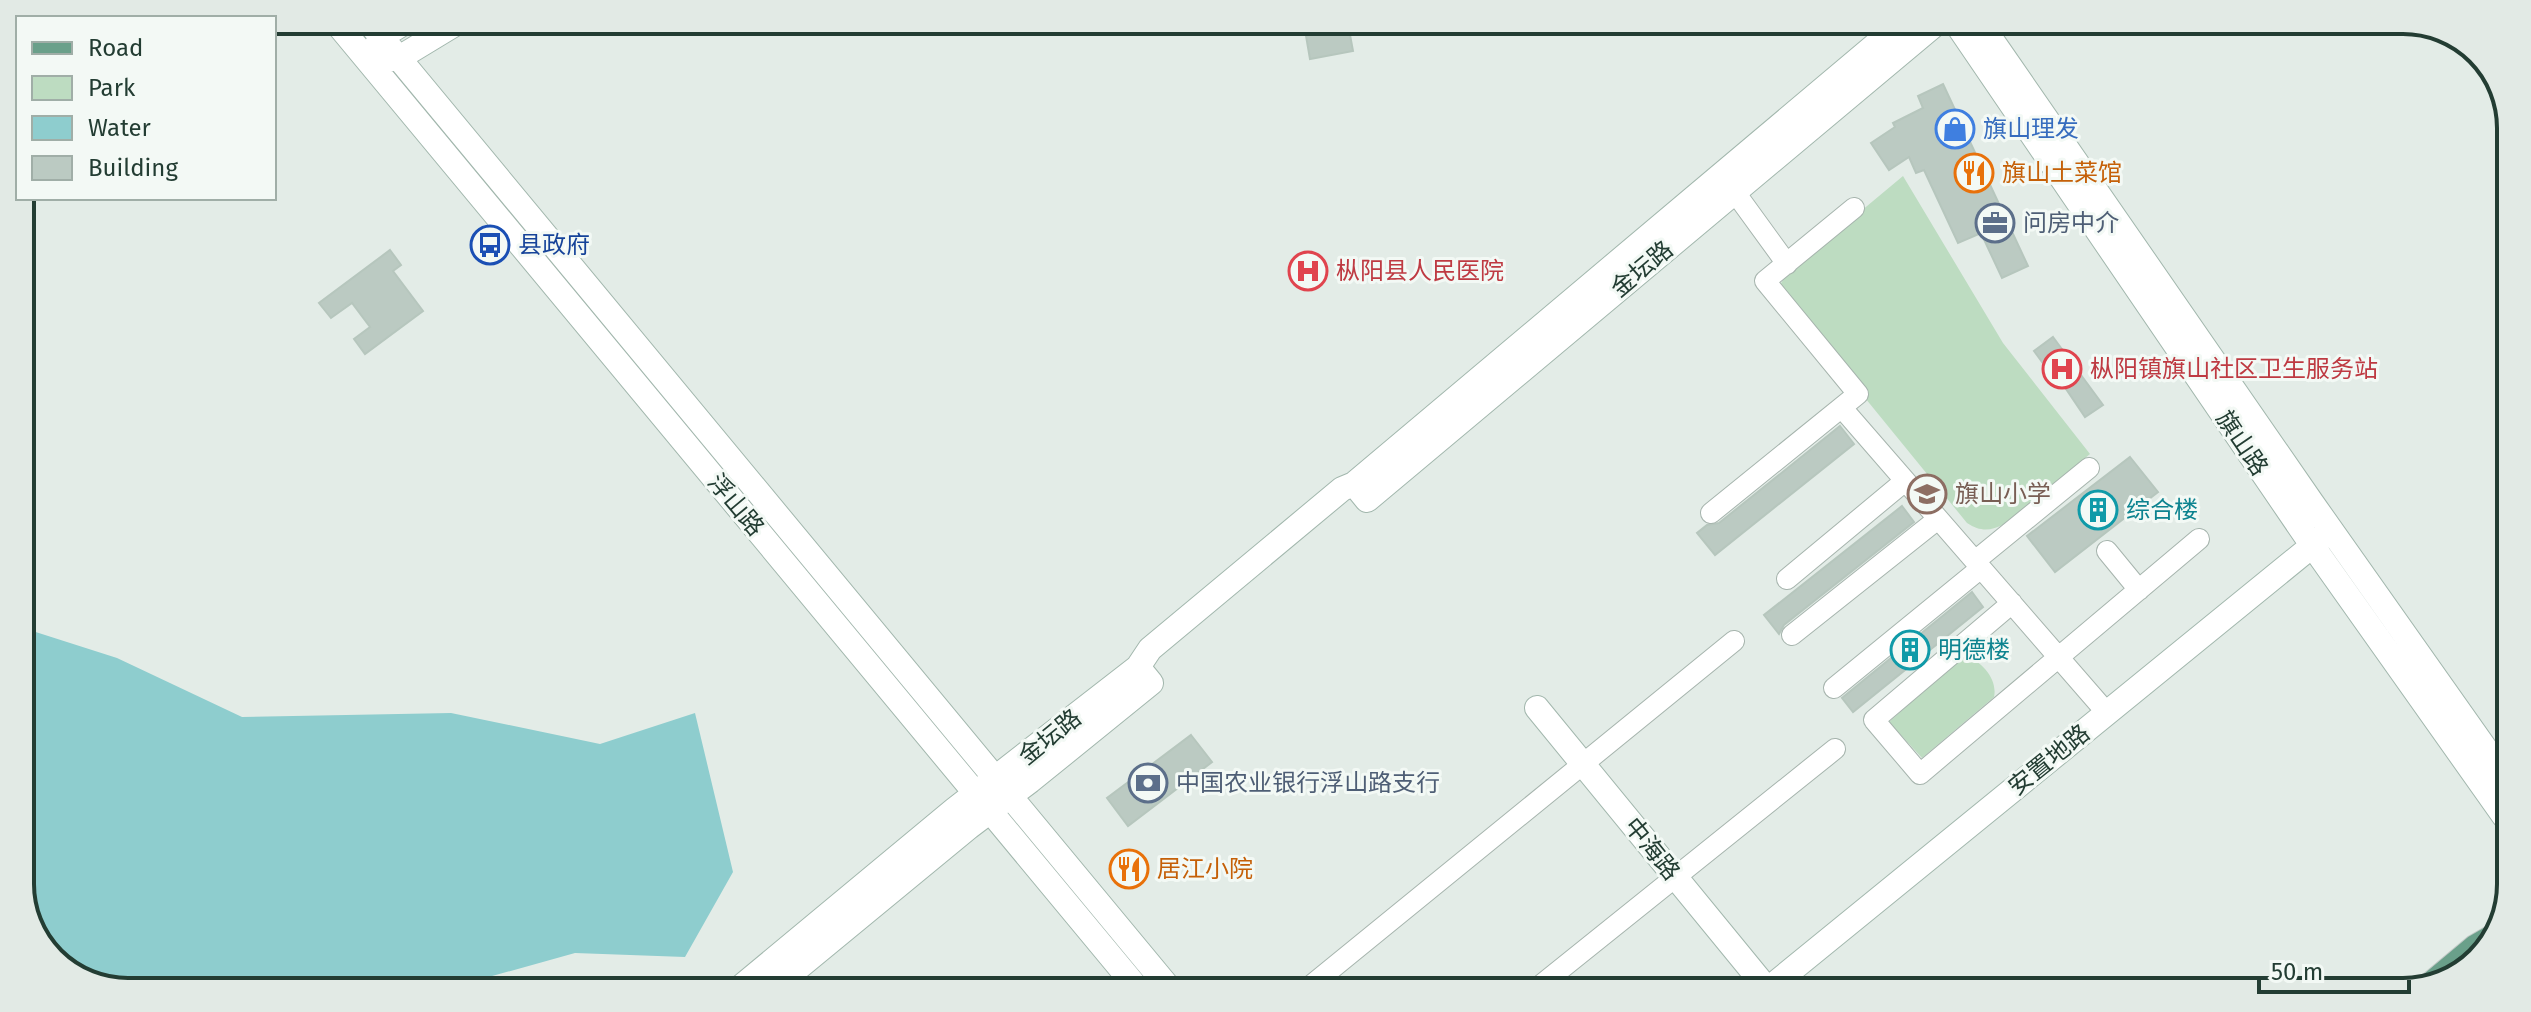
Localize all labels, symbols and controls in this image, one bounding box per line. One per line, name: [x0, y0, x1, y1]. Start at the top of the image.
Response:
legend: [16, 16, 276, 200]
text: Road: [88, 34, 143, 62]
text: Park: [88, 74, 136, 102]
shop icon: 旗山理发: [1934, 108, 1976, 150]
text: Water: [88, 114, 152, 142]
place label: 旗山理发: [1983, 115, 2079, 143]
restaurant icon: 旗山土菜馆: [1953, 152, 1995, 194]
text: Building: [88, 154, 178, 182]
place label: 旗山土菜馆: [2002, 159, 2122, 187]
office icon: 问房中介: [1974, 202, 2016, 244]
place label: 问房中介: [2023, 209, 2119, 237]
bus stop icon: 县政府: [469, 224, 511, 266]
place label: 县政府: [518, 231, 590, 259]
street label: 金坛路: [1605, 235, 1679, 303]
hospital icon: 枞阳县人民医院: [1287, 250, 1329, 292]
place label: 枞阳县人民医院: [1336, 257, 1504, 285]
hospital icon: 枞阳镇旗山社区卫生服务站: [2041, 348, 2083, 390]
place label: 枞阳镇旗山社区卫生服务站: [2090, 355, 2378, 383]
street label: 旗山路: [2210, 405, 2274, 481]
street label: 浮山路: [702, 468, 770, 542]
school or university icon: 旗山小学: [1906, 473, 1948, 515]
place label: 旗山小学: [1955, 480, 2051, 508]
building icon: 综合楼: [2077, 489, 2119, 531]
place label: 综合楼: [2126, 496, 2198, 524]
building icon: 明德楼: [1889, 629, 1931, 671]
place label: 明德楼: [1938, 636, 2010, 664]
street label: 金坛路: [1013, 703, 1087, 771]
street label: 安置地路: [2003, 719, 2095, 801]
bank icon: 中国农业银行浮山路支行: [1127, 762, 1169, 804]
place label: 中国农业银行浮山路支行: [1176, 769, 1440, 797]
street label: 中海路: [1618, 812, 1686, 886]
restaurant icon: 居江小院: [1108, 848, 1150, 890]
place label: 居江小院: [1157, 855, 1253, 883]
scale bar: [2259, 944, 2409, 994]
text: 50 m: [2271, 958, 2323, 986]

